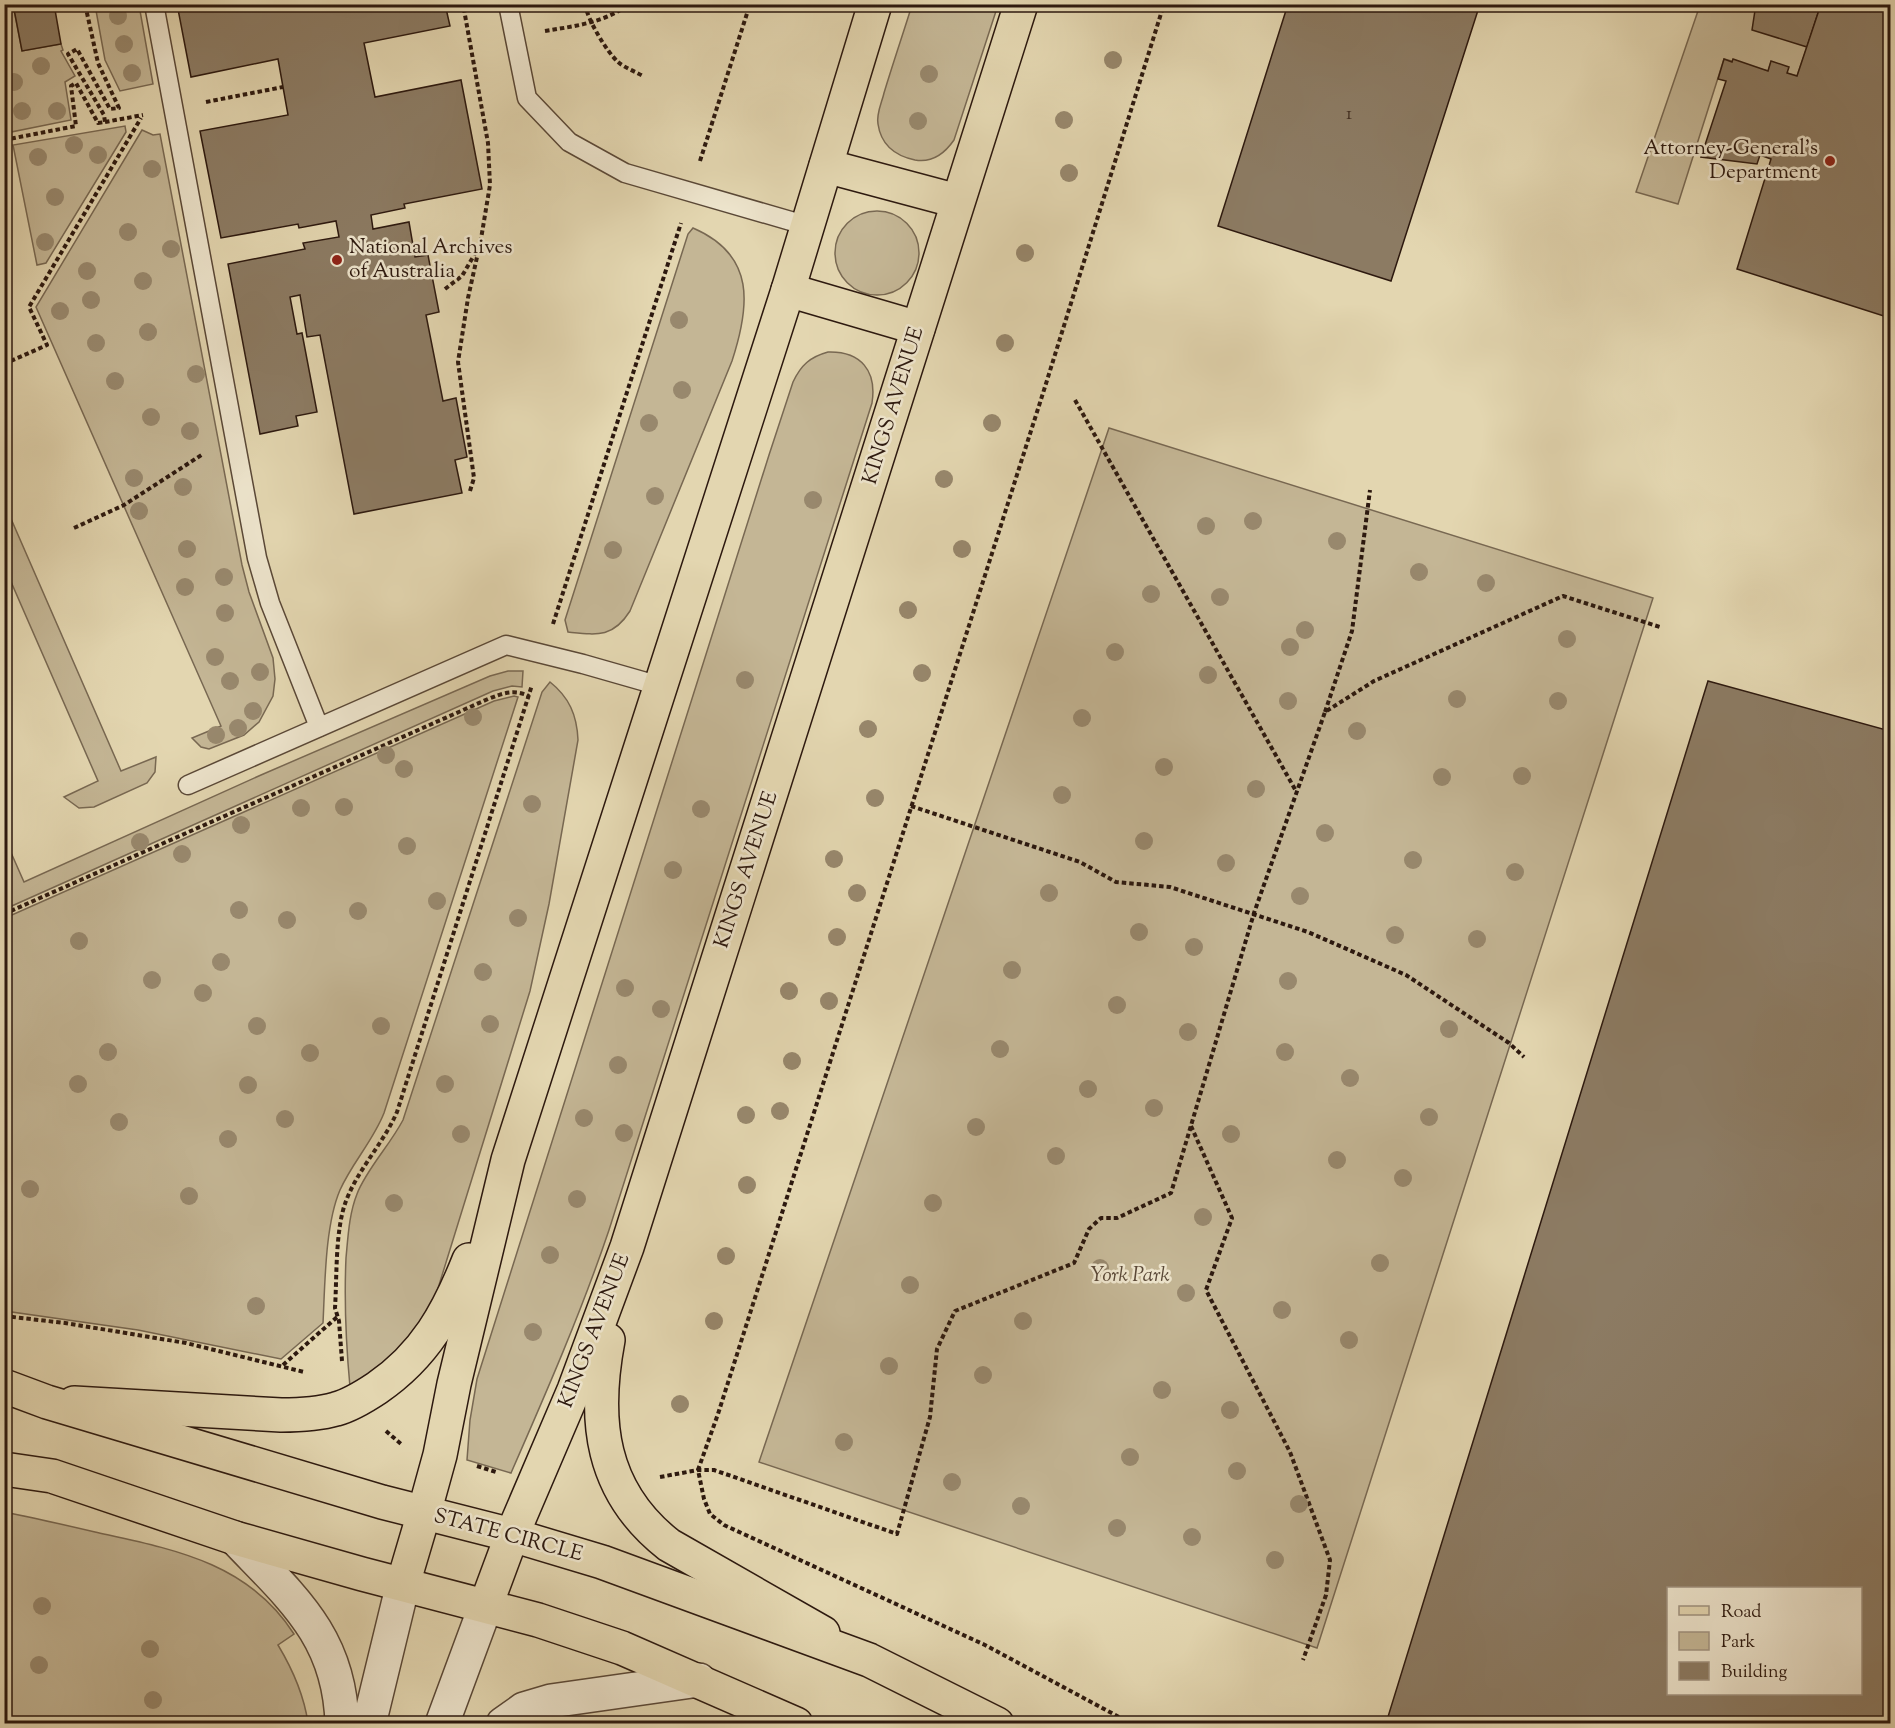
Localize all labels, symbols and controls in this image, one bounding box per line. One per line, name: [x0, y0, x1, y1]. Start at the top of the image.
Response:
house number: 1: [1346, 102, 1352, 128]
place label: Attorney-General’s Department: [1643, 134, 1818, 188]
marker: Attorney-General’s Department: [1823, 154, 1837, 168]
place label: National Archives of Australia: [349, 233, 513, 287]
marker: National Archives of Australia: [330, 253, 344, 267]
street label: KINGS AVENUE: [856, 323, 932, 488]
street label: KINGS AVENUE: [708, 787, 787, 952]
street label: KINGS AVENUE: [552, 1249, 638, 1413]
park label: York Park: [1090, 1261, 1170, 1291]
street label: STATE CIRCLE: [430, 1502, 586, 1570]
legend: [1667, 1587, 1862, 1695]
text: Road: [1721, 1600, 1761, 1626]
text: Park: [1721, 1630, 1756, 1656]
text: Building: [1721, 1660, 1787, 1686]

